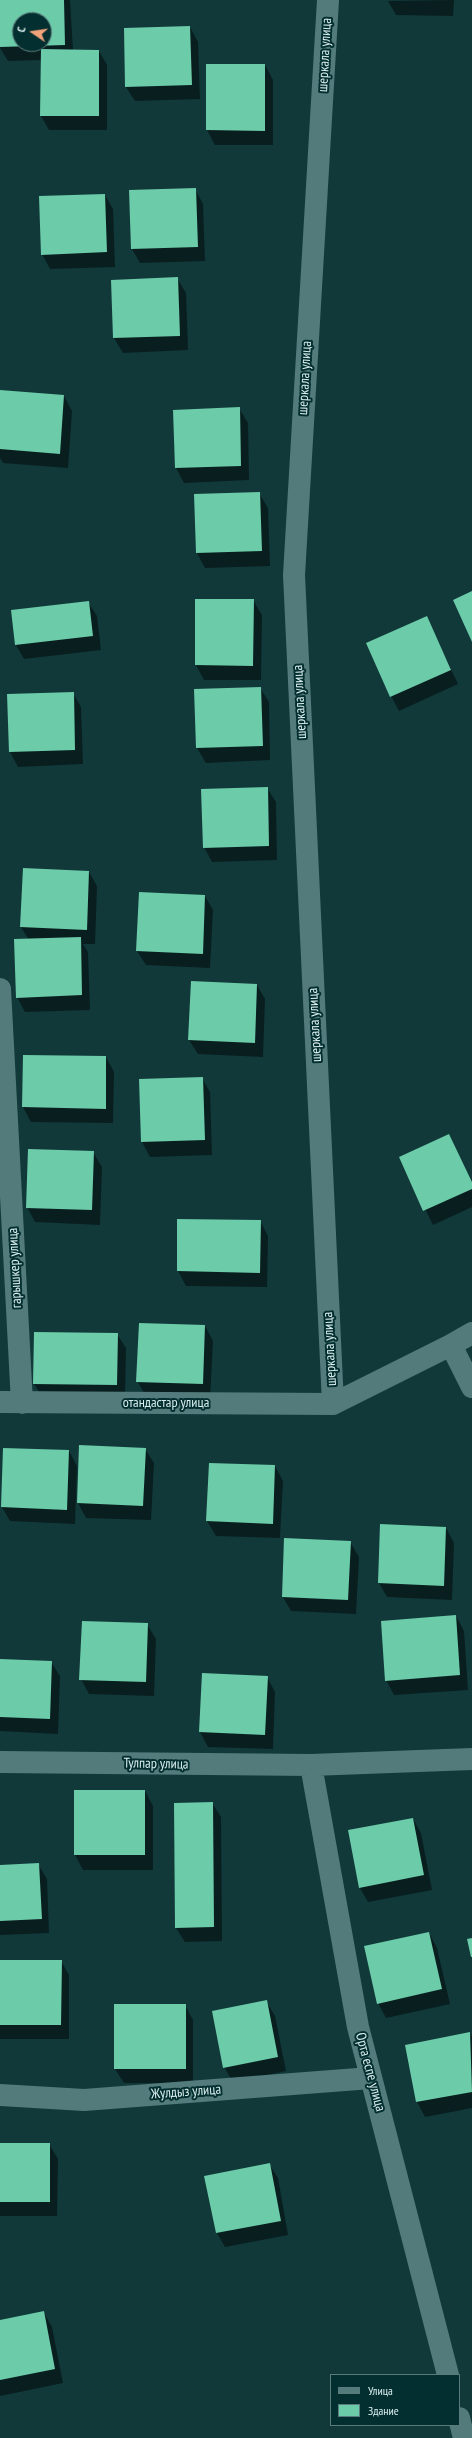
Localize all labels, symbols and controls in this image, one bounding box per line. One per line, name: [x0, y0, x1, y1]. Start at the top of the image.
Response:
north arrow: [12, 12, 52, 52]
street label: шеркала улица: [315, 18, 335, 92]
text: С: [14, 25, 29, 34]
street label: шеркала улица: [295, 341, 315, 415]
street label: шеркала улица: [290, 665, 310, 739]
street label: шеркала улица: [305, 988, 325, 1062]
street label: гарышкер улица: [5, 1227, 25, 1309]
street label: шеркала улица: [320, 1312, 340, 1386]
street label: отандастар улица: [123, 1395, 209, 1411]
street label: Тулпар улица: [123, 1755, 189, 1773]
street label: Орта еспе улица: [351, 2031, 389, 2113]
street label: Жулдыз улица: [150, 2081, 222, 2103]
legend: [330, 2374, 460, 2426]
text: Улица: [368, 2383, 393, 2398]
text: Здание: [368, 2403, 399, 2418]

